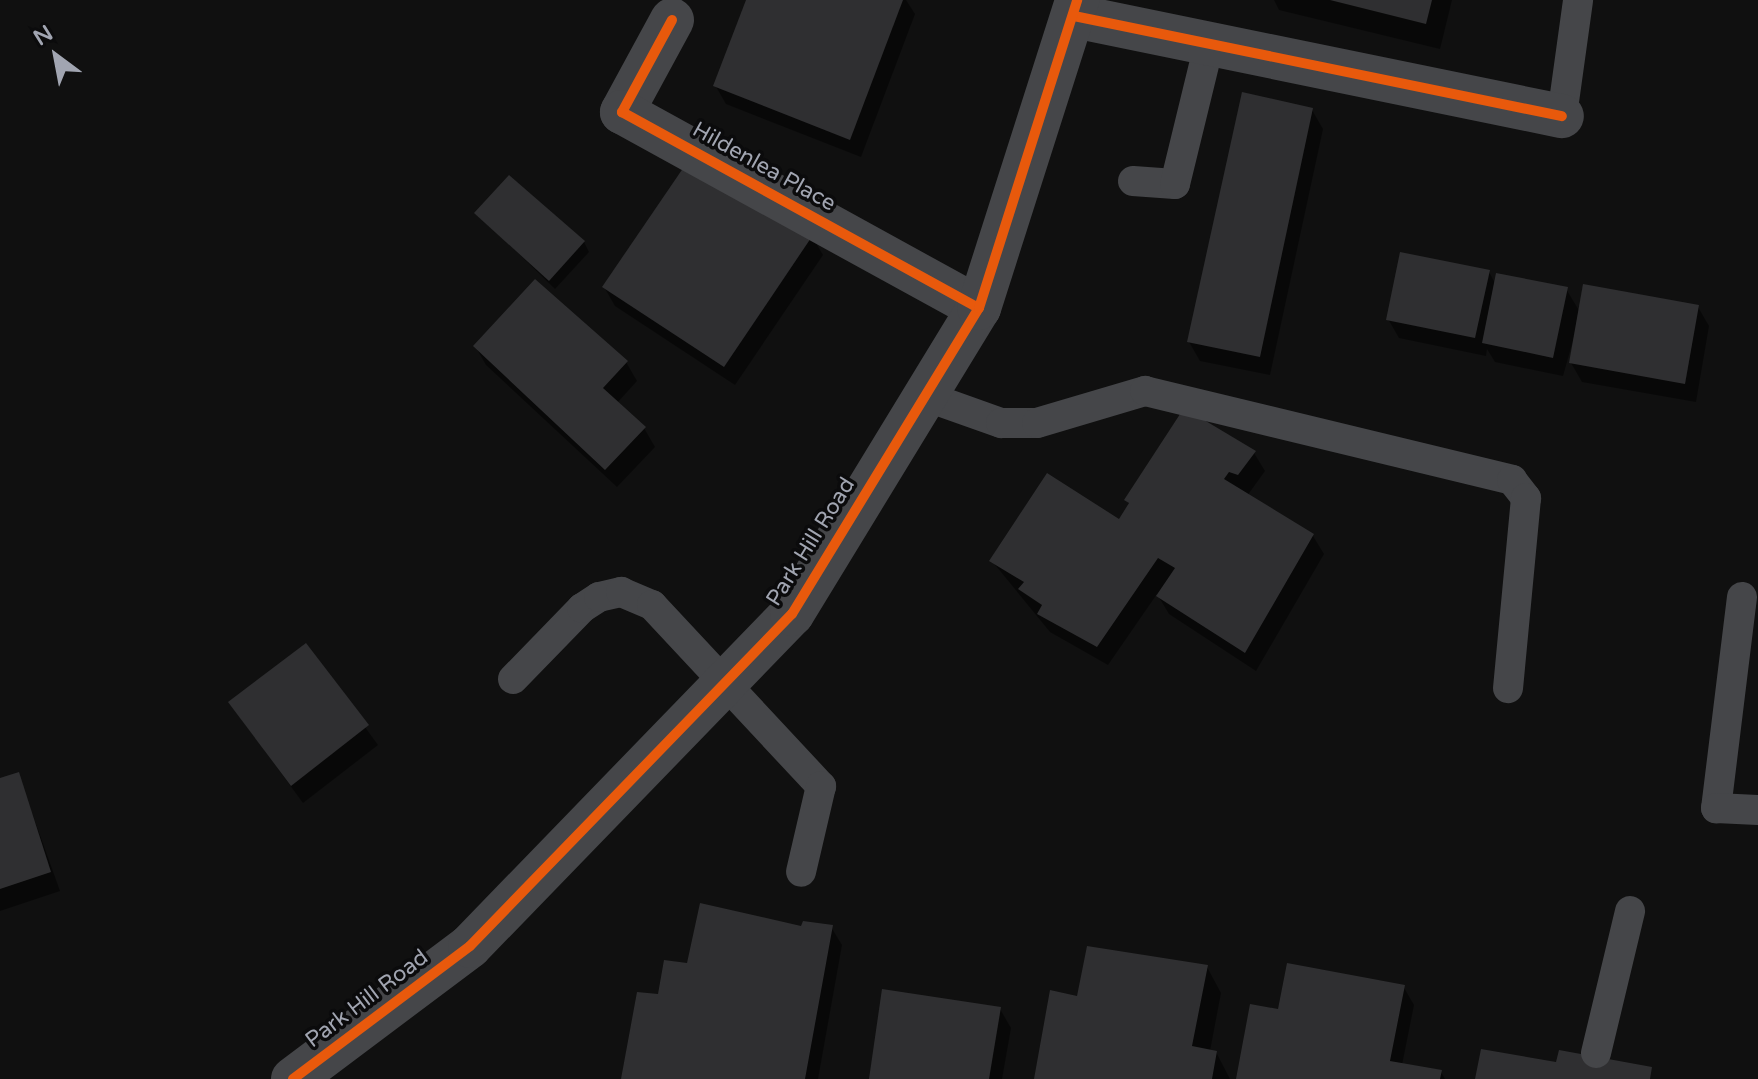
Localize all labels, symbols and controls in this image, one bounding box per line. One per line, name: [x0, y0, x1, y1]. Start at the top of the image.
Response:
north arrow: [16, 16, 96, 96]
text: N: [29, 20, 58, 51]
street label: Hildenlea Place: [688, 117, 840, 217]
street label: Park Hill Road: [761, 473, 861, 611]
street label: Park Hill Road: [301, 944, 433, 1054]

